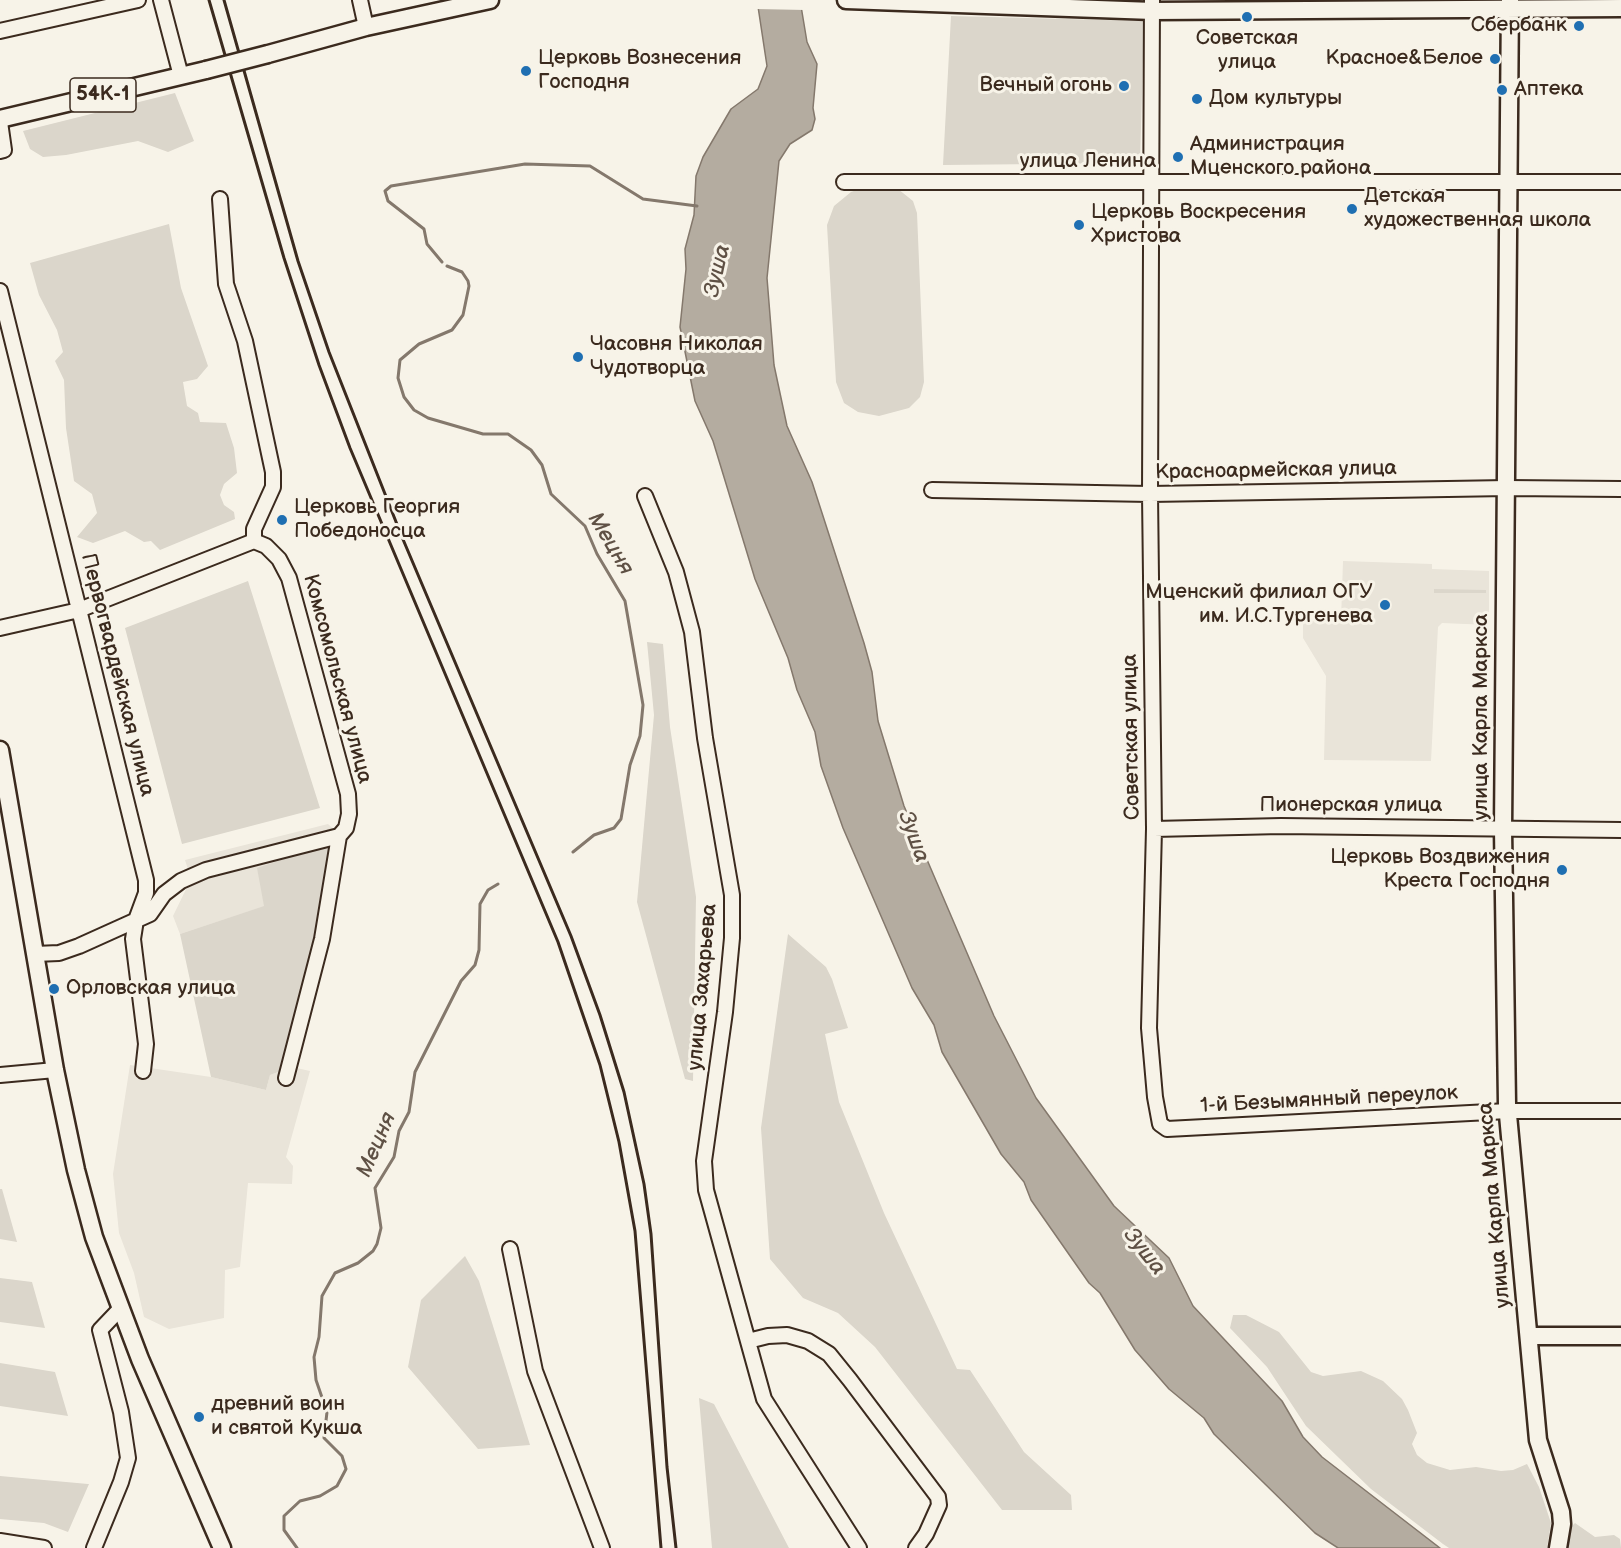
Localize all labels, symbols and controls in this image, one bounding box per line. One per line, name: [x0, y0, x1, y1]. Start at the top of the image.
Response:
marker: Советская улица: [1240, 10, 1254, 24]
place label: Сбербанк: [1471, 13, 1567, 39]
marker: Сбербанк: [1572, 19, 1586, 33]
place label: Советская улица: [1196, 26, 1298, 76]
place label: Церковь Вознесения Господня: [538, 46, 741, 96]
place label: Красное&Белое: [1326, 46, 1483, 72]
marker: Красное&Белое: [1488, 52, 1502, 66]
marker: Церковь Вознесения Господня: [519, 64, 533, 78]
place label: Вечный огонь: [980, 73, 1112, 99]
place label: Аптека: [1514, 77, 1584, 103]
road number: 54К-1: [70, 78, 136, 112]
marker: Вечный огонь: [1117, 79, 1131, 93]
marker: Аптека: [1495, 83, 1509, 97]
place label: Дом культуры: [1209, 86, 1342, 112]
marker: Дом культуры: [1190, 92, 1204, 106]
place label: Администрация Мценского района: [1190, 132, 1371, 182]
street label: улица Ленина: [1020, 149, 1156, 175]
marker: Администрация Мценского района: [1171, 150, 1185, 164]
place label: Детская художественная школа: [1364, 184, 1591, 234]
place label: Церковь Воскресения Христова: [1091, 200, 1306, 250]
marker: Детская художественная школа: [1345, 202, 1359, 216]
marker: Церковь Воскресения Христова: [1072, 218, 1086, 232]
water label: Зуша: [699, 242, 737, 300]
place label: Часовня Николая Чудотворца: [590, 332, 763, 382]
marker: Часовня Николая Чудотворца: [571, 350, 585, 364]
street label: Красноармейская улица: [1155, 456, 1397, 486]
place label: Церковь Георгия Победоносца: [294, 495, 460, 545]
water label: Мецня: [581, 508, 639, 580]
marker: Церковь Георгия Победоносца: [275, 513, 289, 527]
street label: Первогвардейская улица: [75, 551, 159, 799]
street label: Комсомольская улица: [297, 572, 377, 786]
place label: Мценский филиал ОГУ им. И.С.Тургенева: [1145, 580, 1373, 630]
marker: Мценский филиал ОГУ им. И.С.Тургенева: [1378, 598, 1392, 612]
street label: улица Карла Маркса: [1469, 614, 1495, 820]
street label: Советская улица: [1118, 654, 1146, 820]
street label: Пионерская улица: [1260, 793, 1442, 819]
water label: Зуша: [892, 808, 934, 866]
place label: Церковь Воздвижения Креста Господня: [1330, 845, 1550, 895]
marker: Церковь Воздвижения Креста Господня: [1555, 863, 1569, 877]
street label: улица Захарьева: [683, 902, 723, 1072]
place label: Орловская улица: [66, 976, 236, 1002]
marker: Орловская улица: [47, 982, 61, 996]
street label: 1-й Безымянный переулок: [1199, 1081, 1459, 1119]
street label: улица Карла Маркса: [1473, 1101, 1517, 1309]
water label: Мецня: [352, 1108, 402, 1182]
water label: Зуша: [1117, 1223, 1171, 1281]
place label: древний воин и святой Кукша: [211, 1392, 362, 1442]
marker: древний воин и святой Кукша: [192, 1410, 206, 1424]

